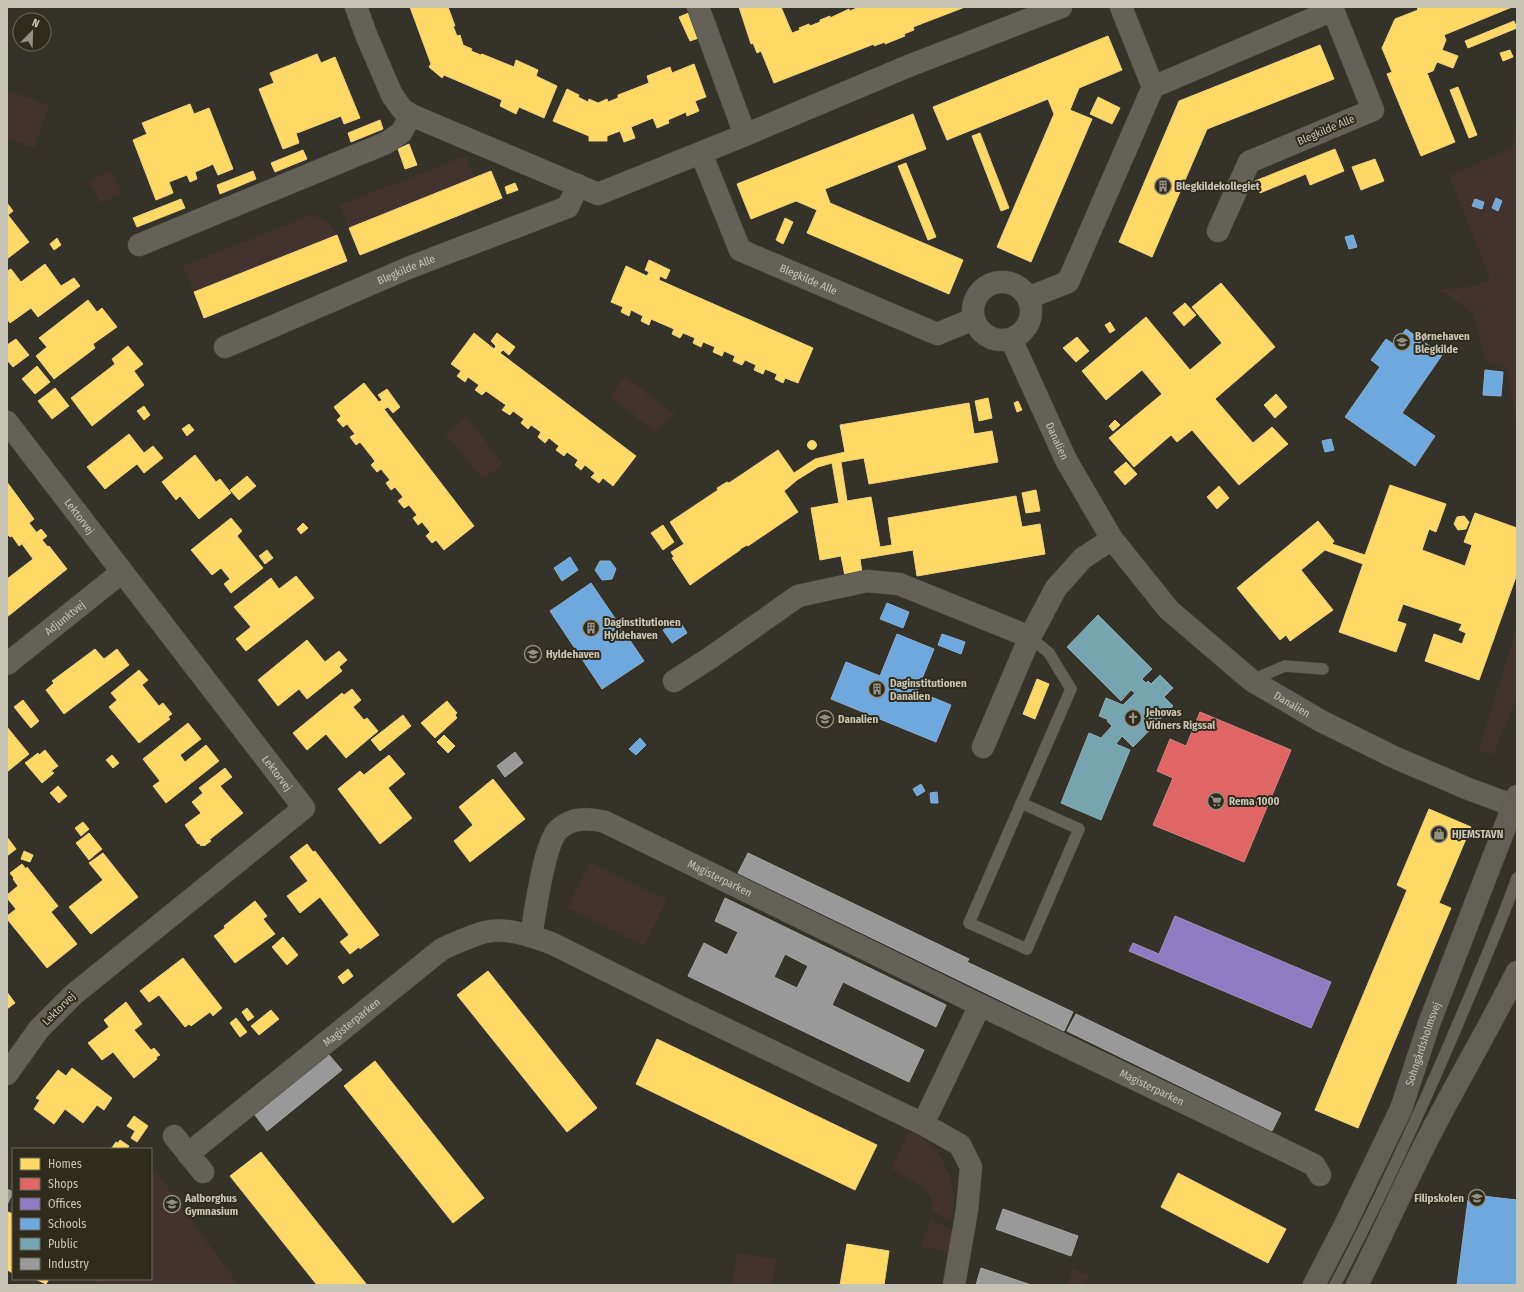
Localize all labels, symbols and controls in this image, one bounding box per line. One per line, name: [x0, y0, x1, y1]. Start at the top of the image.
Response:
north arrow: [12, 12, 52, 52]
text: N: [30, 16, 41, 31]
street label: Blegkilde Alle: [1295, 112, 1357, 148]
building icon: Blegkildekollegiet: [1153, 176, 1173, 196]
place label: Blegkildekollegiet: [1176, 180, 1260, 193]
street label: Blegkilde Alle: [375, 252, 437, 287]
street label: Blegkilde Alle: [778, 261, 839, 297]
place label: Børnehaven Blegkilde: [1415, 330, 1470, 356]
school or university icon: Børnehaven Blegkilde: [1392, 332, 1412, 352]
street label: Danalien: [1043, 420, 1071, 462]
street label: Lektorvej: [62, 496, 97, 537]
street label: Adjunktvej: [42, 598, 88, 638]
place label: Daginstitutionen Hyldehaven: [604, 616, 681, 642]
building icon: Daginstitutionen Hyldehaven: [581, 618, 601, 638]
school or university icon: Hyldehaven: [523, 644, 543, 664]
place label: Hyldehaven: [546, 648, 600, 661]
place label: Daginstitutionen Danalien: [890, 677, 967, 703]
building icon: Daginstitutionen Danalien: [867, 679, 887, 699]
street label: Danalien: [1272, 689, 1313, 720]
place label: Jehovas Vidners Rigssal: [1145, 706, 1216, 732]
church icon: Jehovas Vidners Rigssal: [1123, 708, 1143, 728]
school or university icon: Danalien: [815, 709, 835, 729]
place label: Danalien: [838, 713, 878, 726]
street label: Lektorvej: [259, 753, 295, 794]
supermarket icon: Rema 1000: [1206, 791, 1226, 811]
place label: Rema 1000: [1229, 795, 1279, 808]
shop icon: HJEMSTAVN: [1429, 824, 1449, 844]
place label: HJEMSTAVN: [1452, 828, 1503, 841]
street label: Magisterparken: [686, 857, 754, 899]
street label: Lektorvej: [40, 990, 78, 1028]
street label: Magisterparken: [320, 995, 383, 1049]
street label: Sohngårdsholmsvej: [1403, 1000, 1443, 1088]
street label: Magisterparken: [1118, 1066, 1186, 1108]
legend: [12, 1148, 152, 1280]
text: Homes: [48, 1157, 82, 1171]
text: Shops: [48, 1177, 78, 1191]
school or university icon: Filipskolen: [1467, 1188, 1487, 1208]
place label: Aalborghus Gymnasium: [184, 1192, 238, 1218]
place label: Filipskolen: [1414, 1192, 1464, 1205]
school or university icon: Aalborghus Gymnasium: [162, 1194, 182, 1214]
text: Offices: [48, 1197, 81, 1211]
text: Schools: [48, 1217, 86, 1231]
text: Public: [48, 1237, 78, 1251]
text: Industry: [48, 1257, 89, 1271]

